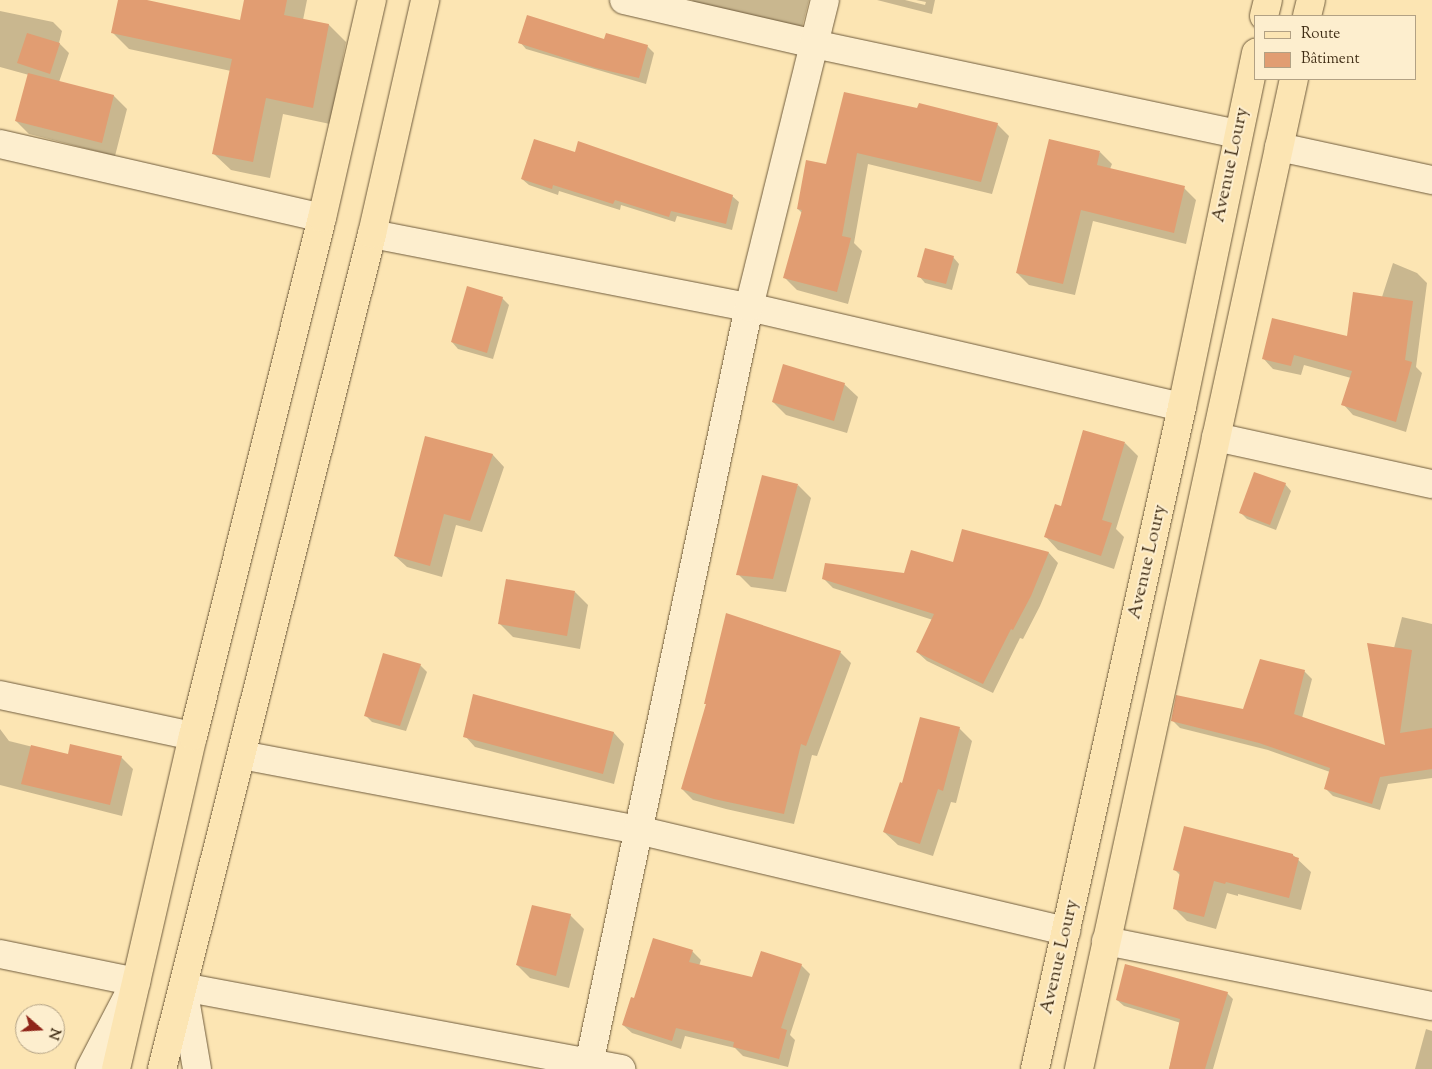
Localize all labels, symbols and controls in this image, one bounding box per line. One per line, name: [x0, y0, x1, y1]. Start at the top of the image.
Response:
legend: [1254, 15, 1417, 80]
text: Route: [1301, 24, 1340, 45]
text: Bâtiment: [1301, 49, 1360, 70]
street label: Avenue Loury: [1208, 105, 1254, 225]
street label: Avenue Loury: [1124, 502, 1172, 622]
street label: Avenue Loury: [1036, 897, 1084, 1017]
north arrow: [15, 1004, 65, 1054]
text: N: [42, 1025, 65, 1042]

